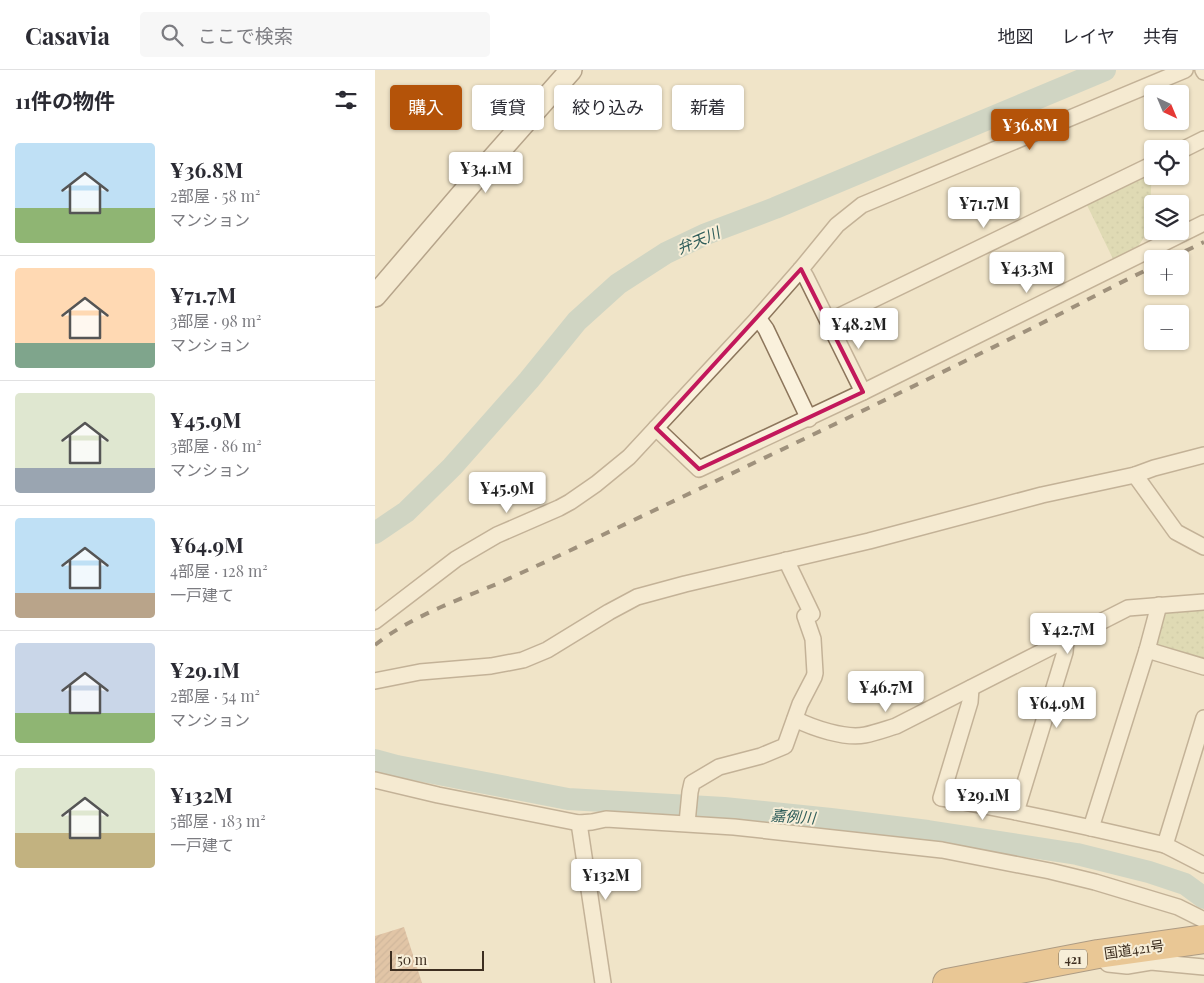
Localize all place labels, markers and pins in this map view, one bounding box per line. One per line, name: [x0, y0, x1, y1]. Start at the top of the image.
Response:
pin: ¥36.8M: [989, 108, 1071, 151]
pin: ¥34.1M: [445, 152, 527, 194]
pin: ¥71.7M: [943, 186, 1025, 229]
pin: ¥43.3M: [986, 252, 1068, 294]
pin: ¥48.2M: [818, 308, 900, 350]
pin: ¥45.9M: [466, 472, 548, 514]
pin: ¥42.7M: [1027, 612, 1109, 655]
pin: ¥46.7M: [845, 670, 927, 713]
pin: ¥64.9M: [1016, 686, 1098, 729]
pin: ¥29.1M: [942, 778, 1024, 821]
pin: ¥132M: [571, 858, 641, 901]

